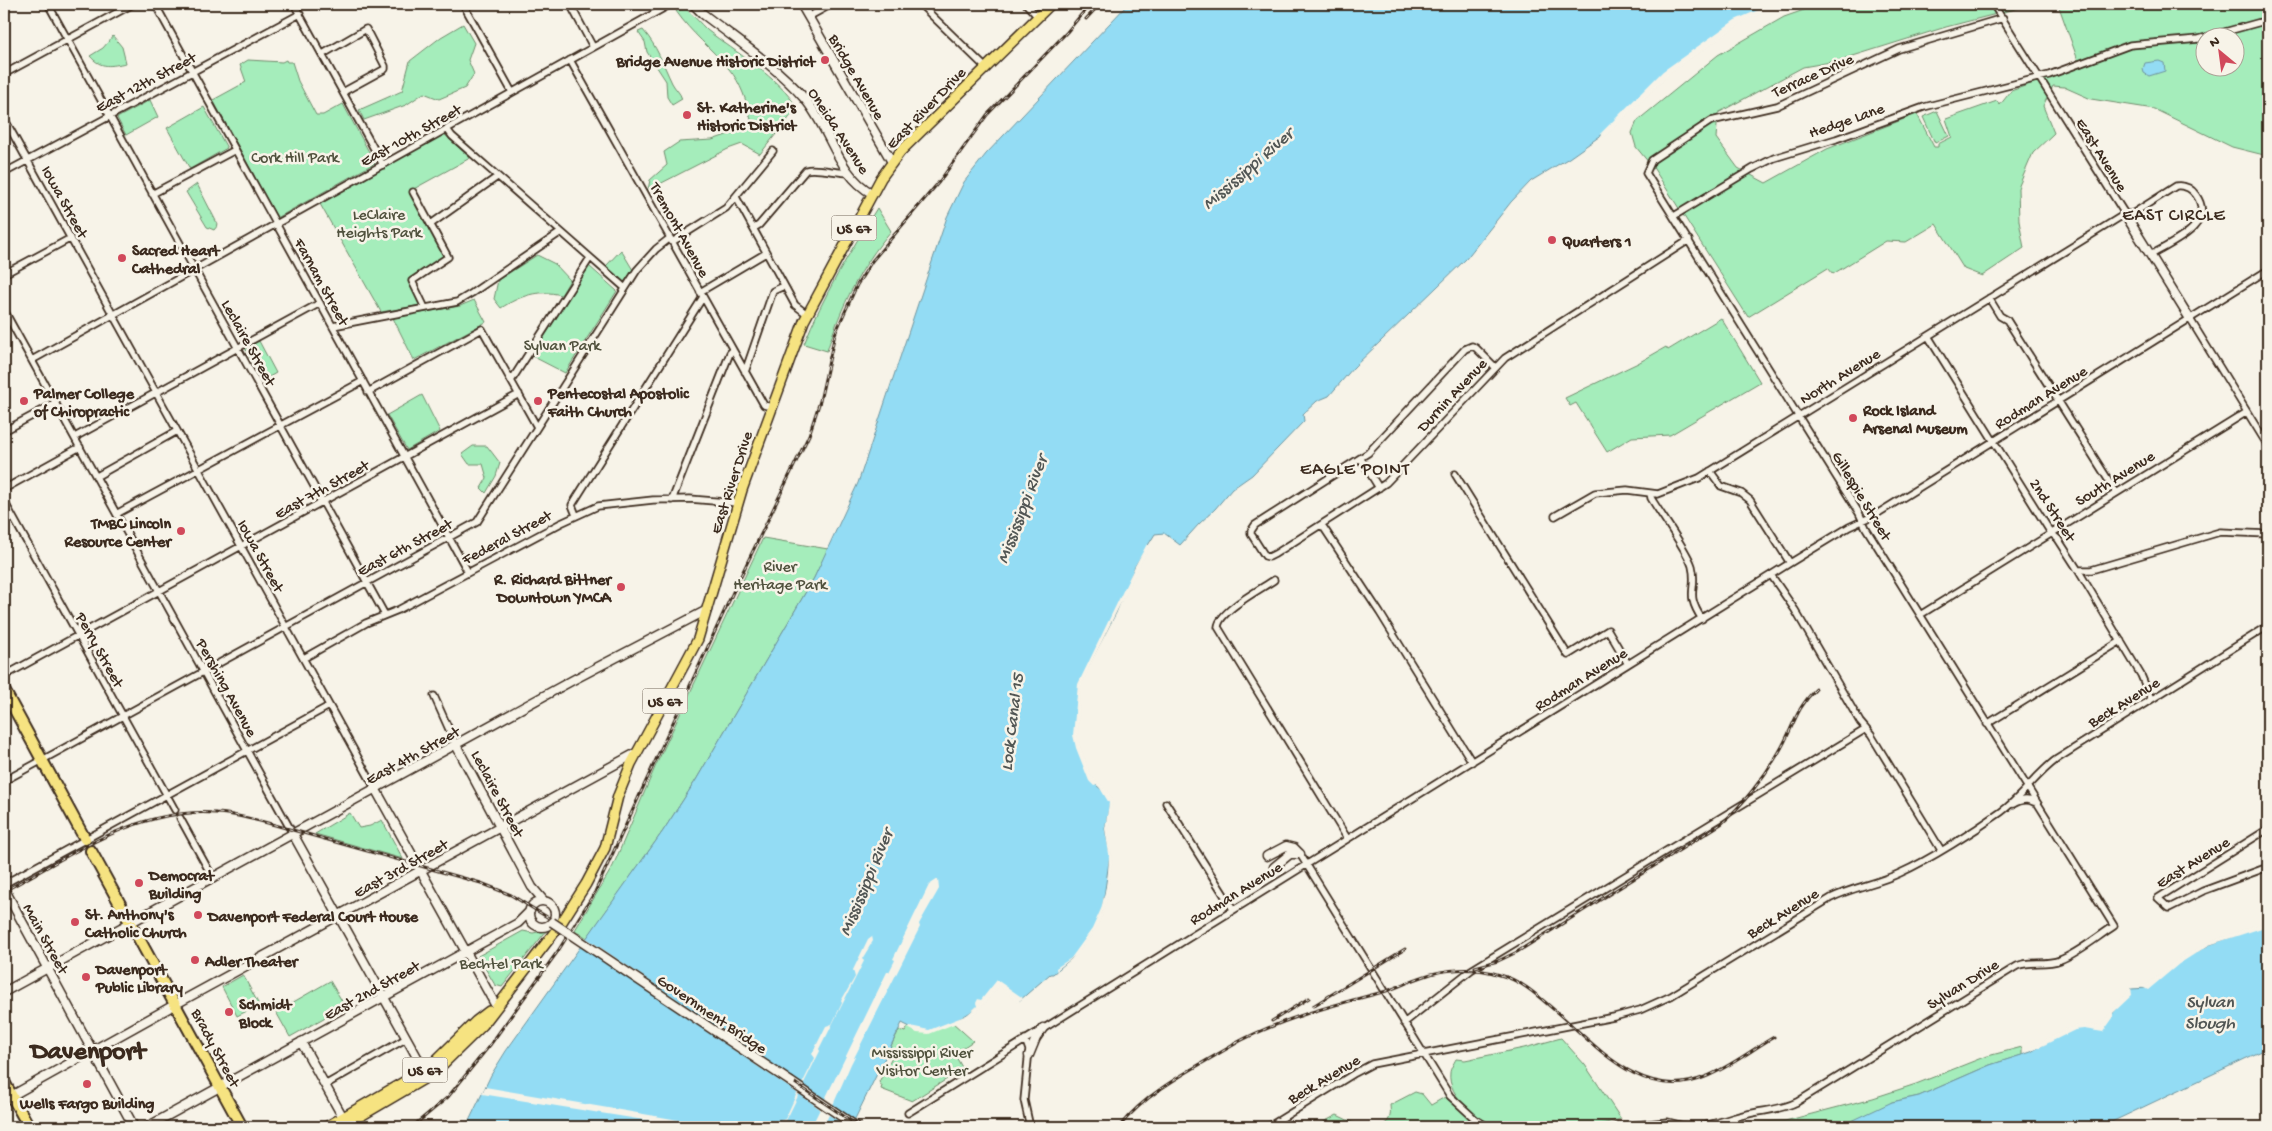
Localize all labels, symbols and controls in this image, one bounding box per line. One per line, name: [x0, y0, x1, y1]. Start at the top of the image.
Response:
north arrow: [2194, 28, 2244, 78]
street label: Bridge Avenue: [822, 31, 888, 125]
text: N: [2207, 33, 2223, 52]
street label: East 12th Street: [93, 49, 201, 119]
street label: Terrace Drive: [1769, 51, 1858, 104]
place label: Bridge Avenue Historic District: [615, 54, 816, 73]
marker: Bridge Avenue Historic District: [819, 54, 831, 66]
street label: East River Drive: [884, 64, 972, 154]
street label: Oneida Avenue: [802, 85, 872, 179]
place label: St. Katherine's Historic District: [697, 100, 798, 137]
street label: Hedge Lane: [1807, 100, 1888, 144]
street label: East 10th Street: [358, 101, 467, 173]
marker: St. Katherine's Historic District: [681, 109, 693, 121]
street label: East Avenue: [2070, 116, 2131, 197]
water label: Mississippi River: [1199, 122, 1301, 215]
park label: Cork Hill Park: [251, 150, 341, 169]
street label: Iowa Street: [35, 163, 91, 244]
street label: Tremont Avenue: [644, 179, 712, 282]
district label: EAST CIRCLE: [2122, 206, 2226, 227]
park label: LeClaire Heights Park: [336, 207, 424, 244]
road number: US 67: [832, 216, 876, 240]
marker: Quarters 1: [1546, 234, 1558, 246]
place label: Quarters 1: [1562, 234, 1631, 253]
street label: Farnam Street: [288, 235, 352, 331]
place label: Sacred Heart Cathedral: [131, 243, 221, 280]
marker: Sacred Heart Cathedral: [116, 252, 128, 264]
street label: Leclaire Street: [215, 297, 279, 391]
park label: Sylvan Park: [524, 338, 602, 357]
street label: North Avenue: [1797, 345, 1885, 410]
street label: Durnin Avenue: [1414, 355, 1493, 438]
street label: Rodman Avenue: [1992, 362, 2092, 435]
place label: Palmer College of Chiropractic: [33, 386, 135, 423]
place label: Pentecostal Apostolic Faith Church: [547, 386, 690, 423]
marker: Palmer College of Chiropractic: [18, 395, 30, 407]
marker: Pentecostal Apostolic Faith Church: [532, 395, 544, 407]
place label: Rock Island Arsenal Museum: [1862, 403, 1968, 440]
marker: Rock Island Arsenal Museum: [1847, 412, 1859, 424]
street label: East River Drive: [708, 429, 759, 537]
street label: South Avenue: [2073, 448, 2160, 512]
street label: Gillespie Street: [1826, 449, 1895, 546]
water label: Mississippi River: [993, 450, 1055, 567]
street label: East 7th Street: [272, 457, 374, 525]
district label: EAGLE POINT: [1300, 460, 1410, 481]
street label: 2nd Street: [2024, 476, 2079, 547]
street label: Federal Street: [459, 507, 557, 571]
street label: East 6th Street: [355, 515, 458, 582]
place label: TMBC Lincoln Resource Center: [64, 516, 173, 553]
street label: Iowa Street: [231, 517, 287, 598]
marker: TMBC Lincoln Resource Center: [175, 525, 187, 537]
park label: River Heritage Park: [733, 559, 829, 596]
place label: R. Richard Bittner Downtown YMCA: [493, 572, 613, 609]
marker: R. Richard Bittner Downtown YMCA: [615, 581, 627, 593]
street label: Perry Street: [69, 609, 127, 693]
street label: Pershing Avenue: [190, 635, 260, 742]
street label: Rodman Avenue: [1532, 644, 1632, 717]
water label: Lock Canal 15: [997, 671, 1030, 772]
street label: Beck Avenue: [2085, 674, 2165, 734]
road number: US 67: [642, 688, 688, 714]
street label: East 4th Street: [364, 723, 465, 791]
street label: Leclaire Street: [465, 748, 527, 843]
water label: Mississippi River: [835, 823, 901, 939]
street label: East Avenue: [2154, 833, 2235, 894]
street label: East 3rd Street: [351, 836, 453, 904]
street label: Rodman Avenue: [1187, 858, 1287, 931]
place label: Democrat Building: [147, 868, 215, 905]
marker: Democrat Building: [133, 877, 145, 889]
street label: Beck Avenue: [1744, 885, 1824, 945]
street label: Main Street: [17, 901, 72, 979]
place label: St. Anthony's Catholic Church: [84, 907, 187, 944]
marker: Davenport Federal Court House: [192, 909, 204, 921]
place label: Davenport Federal Court House: [206, 909, 419, 928]
marker: St. Anthony's Catholic Church: [69, 916, 81, 928]
marker: Adler Theater: [189, 954, 201, 966]
place label: Adler Theater: [204, 954, 300, 973]
park label: Bechtel Park: [458, 956, 544, 975]
street label: Sylvan Drive: [1924, 956, 2004, 1015]
street label: East 2nd Street: [322, 957, 425, 1026]
place label: Davenport Public Library: [94, 962, 183, 999]
marker: Davenport Public Library: [80, 971, 92, 983]
street label: Government Bridge: [652, 972, 770, 1060]
water label: Sylvan Slough: [2185, 993, 2235, 1035]
place label: Schmidt Block: [238, 997, 293, 1034]
street label: Brady Street: [185, 1005, 243, 1093]
marker: Schmidt Block: [223, 1006, 235, 1018]
district label: Davenport: [29, 1038, 148, 1069]
park label: Mississippi River Visitor Center: [872, 1045, 974, 1082]
street label: Beck Avenue: [1284, 1052, 1365, 1110]
road number: US 67: [402, 1058, 448, 1082]
marker: Wells Fargo Building: [81, 1078, 93, 1090]
place label: Wells Fargo Building: [19, 1096, 154, 1115]

